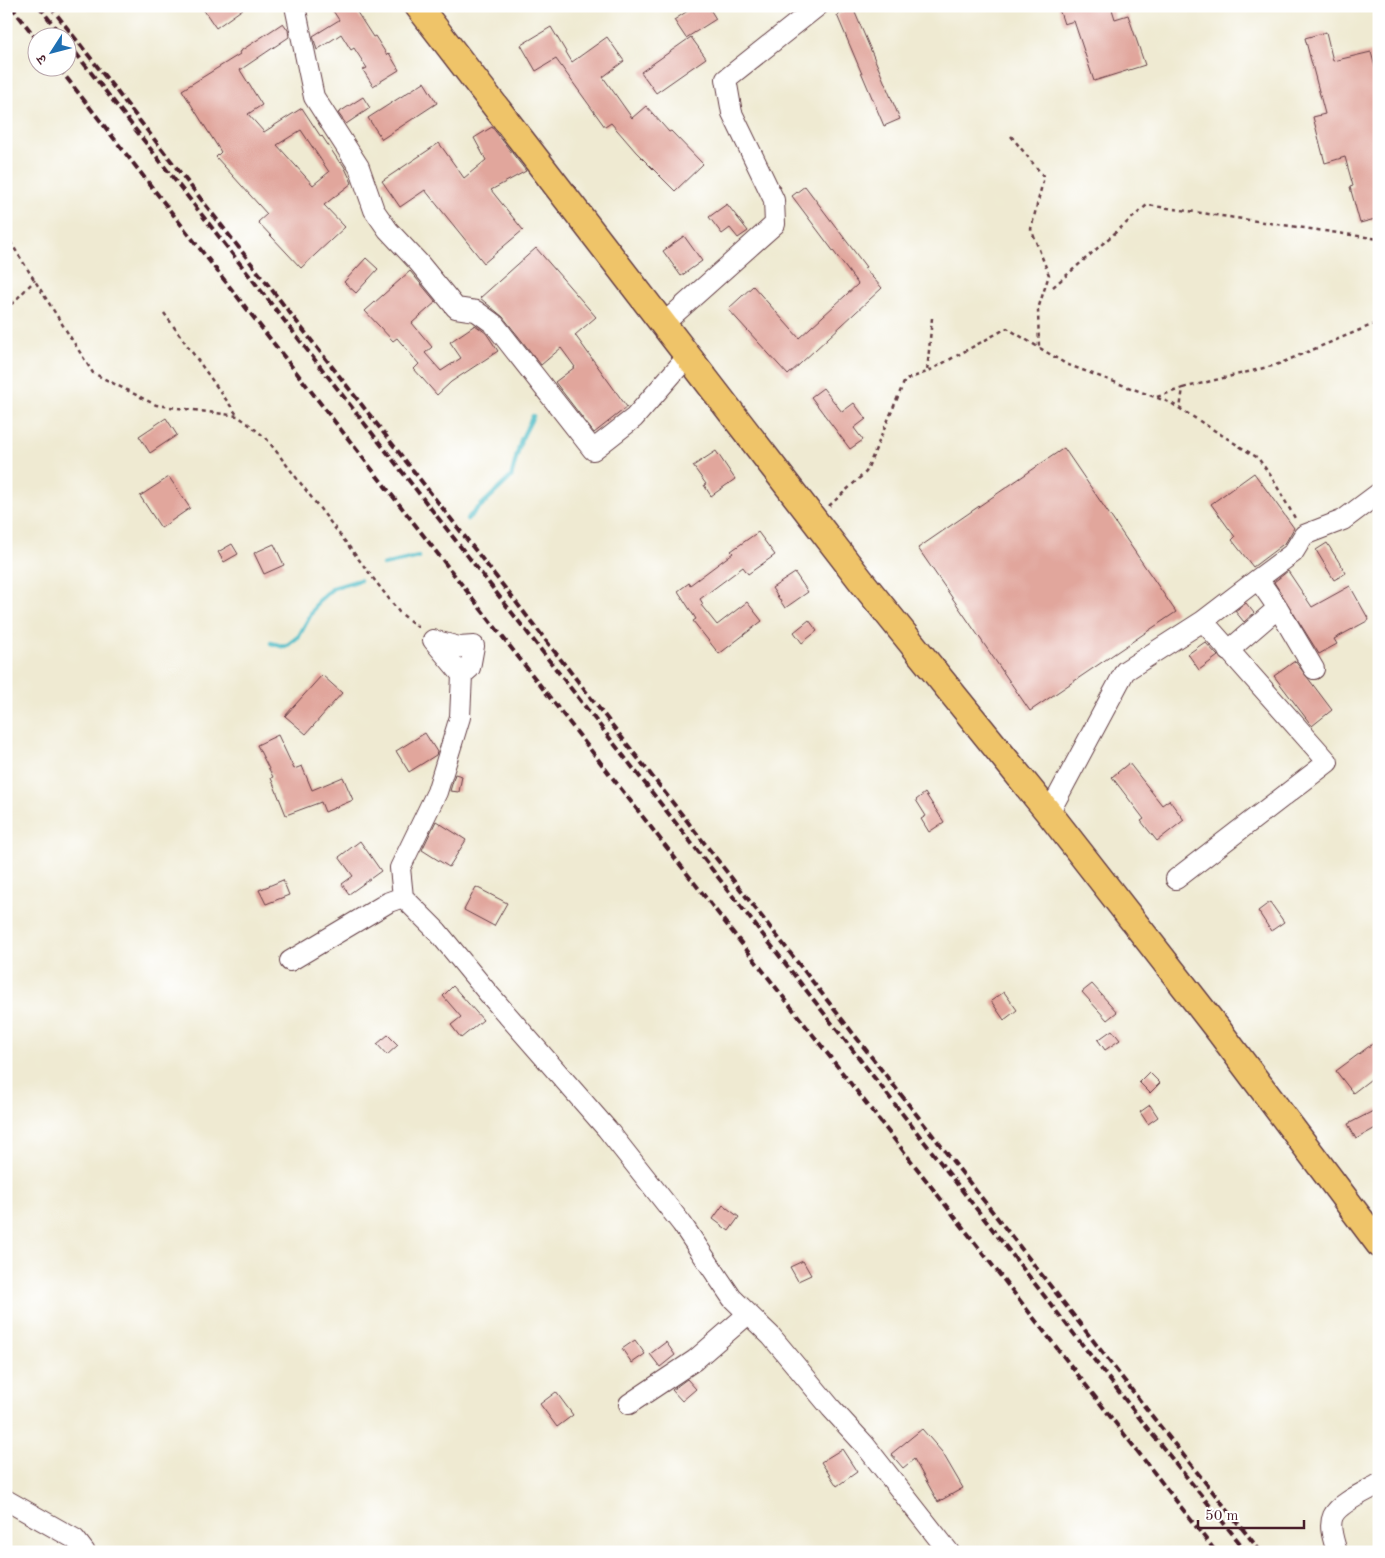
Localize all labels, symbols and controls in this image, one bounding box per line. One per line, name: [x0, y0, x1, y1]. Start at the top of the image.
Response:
north arrow: [28, 28, 78, 78]
text: उ: [34, 51, 51, 67]
scale bar: [1198, 1498, 1304, 1530]
text: 50 m: [1205, 1509, 1239, 1524]

